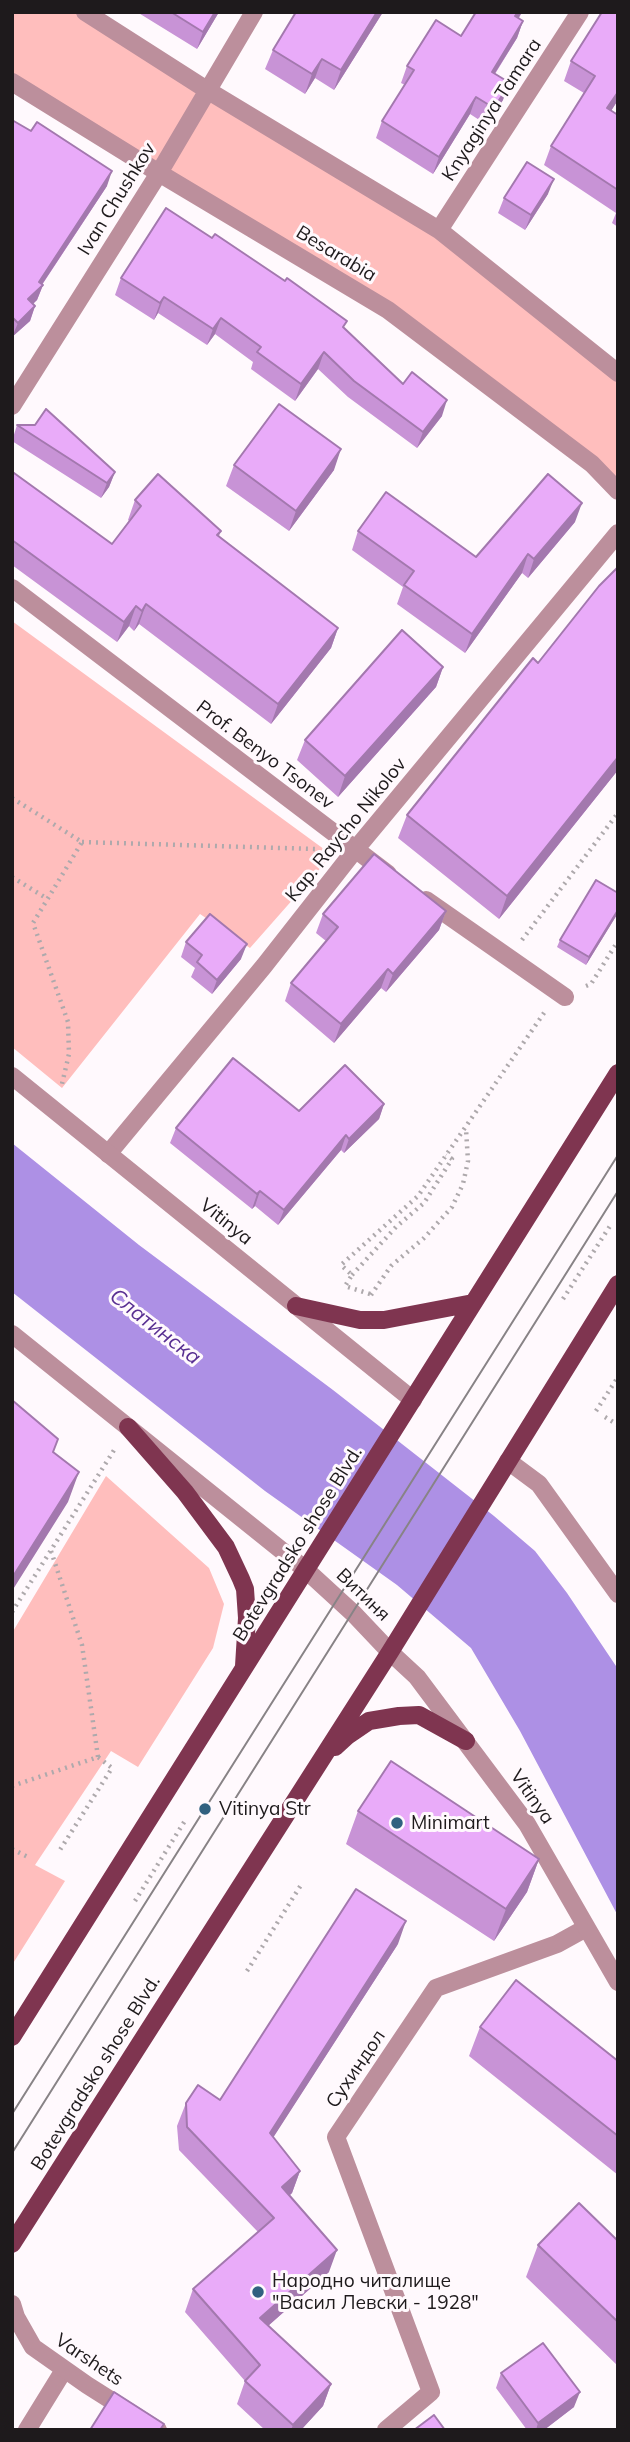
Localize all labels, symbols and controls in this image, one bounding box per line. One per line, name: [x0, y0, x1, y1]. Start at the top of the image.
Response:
street label: Knyaginya Tamara: [437, 34, 547, 186]
street label: Ivan Chushkov: [73, 139, 161, 259]
street label: Besarabia: [292, 221, 380, 287]
street label: Prof. Benyo Tsonev: [192, 696, 338, 814]
street label: Kap. Raycho Nikolov: [281, 753, 411, 907]
street label: Vitinya: [195, 1194, 257, 1250]
water label: Слатинска: [104, 1284, 206, 1370]
street label: Botevgradsko shose Blvd.: [229, 1442, 367, 1646]
street label: Витиня: [331, 1564, 395, 1626]
street label: Vitinya: [505, 1765, 559, 1829]
place label: Vitinya Str: [219, 1798, 311, 1820]
marker: Vitinya Str: [197, 1801, 213, 1817]
place label: Minimart: [411, 1812, 490, 1834]
marker: Minimart: [389, 1815, 405, 1831]
street label: Botevgradsko shose Blvd.: [27, 1971, 165, 2175]
street label: Сухиндол: [322, 2026, 390, 2112]
place label: Народно читалище "Васил Левски - 1928": [272, 2270, 479, 2314]
marker: Народно читалище "Васил Левски - 1928": [250, 2284, 266, 2300]
street label: Varshets: [51, 2329, 127, 2391]

